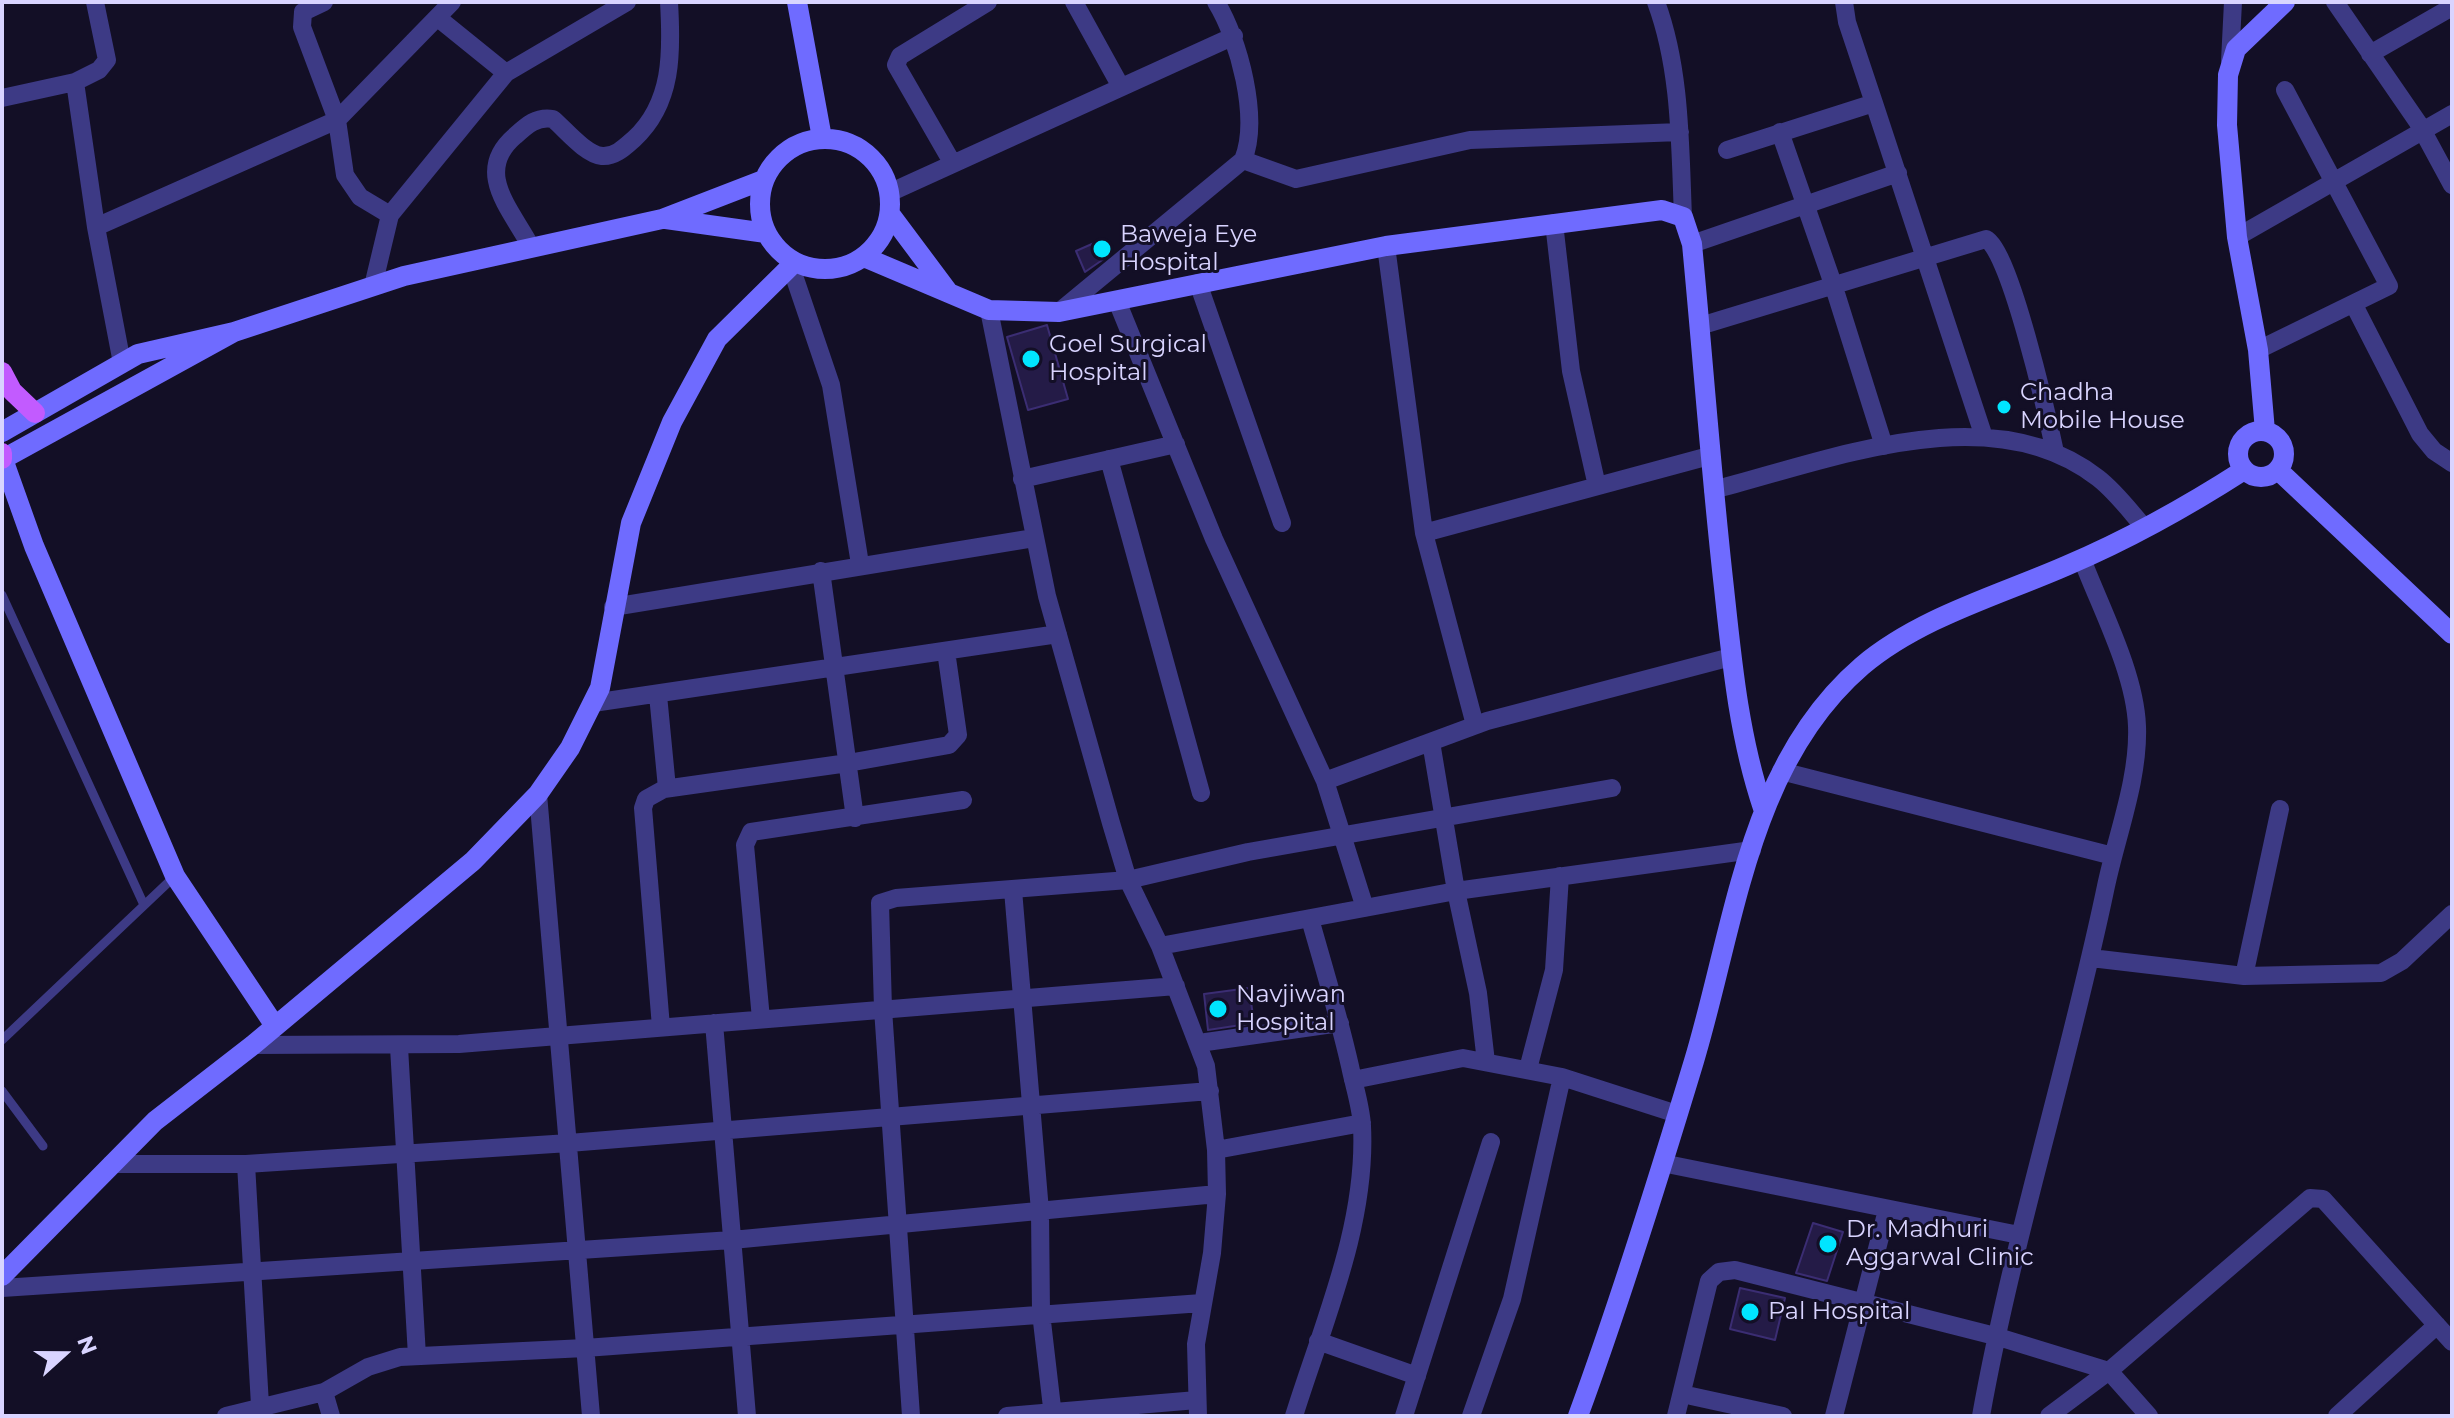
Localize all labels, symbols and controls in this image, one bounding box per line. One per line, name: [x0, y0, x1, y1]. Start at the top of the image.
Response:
place label: Baweja Eye Hospital: [1120, 221, 1257, 277]
marker: Baweja Eye Hospital: [1091, 238, 1113, 260]
place label: Goel Surgical Hospital: [1049, 331, 1207, 387]
marker: Goel Surgical Hospital: [1020, 348, 1042, 370]
place label: Chadha Mobile House: [2020, 379, 2185, 435]
marker: Chadha Mobile House: [1995, 398, 2013, 416]
place label: Navjiwan Hospital: [1236, 981, 1346, 1037]
marker: Navjiwan Hospital: [1207, 998, 1229, 1020]
place label: Dr. Madhuri Aggarwal Clinic: [1846, 1216, 2034, 1272]
marker: Dr. Madhuri Aggarwal Clinic: [1817, 1233, 1839, 1255]
place label: Pal Hospital: [1768, 1298, 1910, 1326]
marker: Pal Hospital: [1739, 1301, 1761, 1323]
north arrow: [24, 1314, 104, 1394]
text: N: [71, 1332, 103, 1358]

